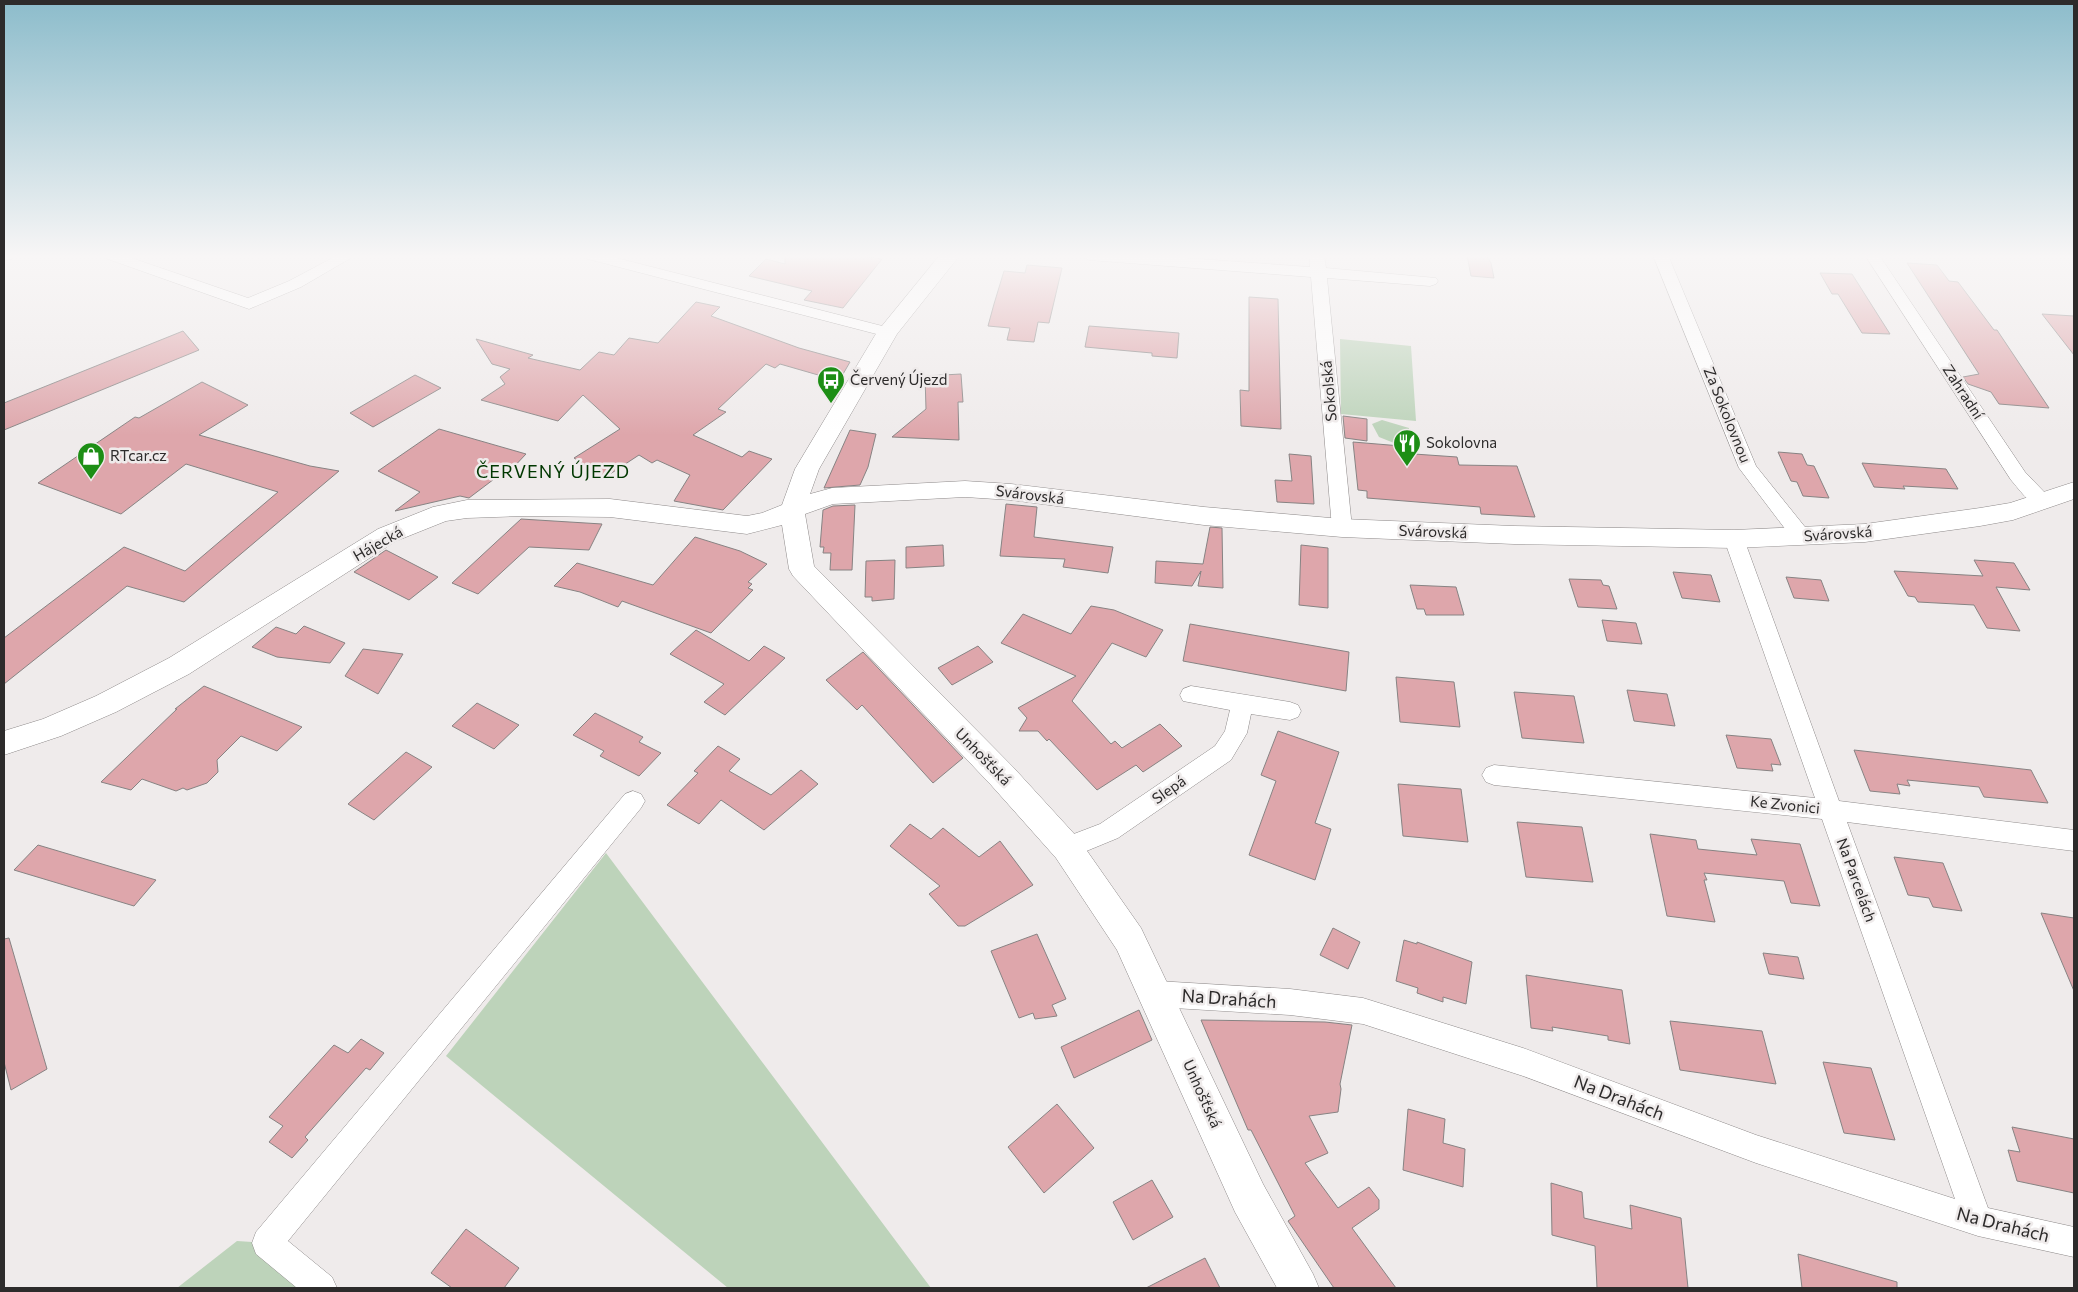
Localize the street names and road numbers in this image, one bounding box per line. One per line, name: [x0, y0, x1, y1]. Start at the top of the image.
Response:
street label: Sokolská: [1316, 360, 1340, 422]
street label: Zahradní: [1940, 361, 1989, 423]
street label: Za Sokolovnou: [1701, 364, 1755, 465]
street label: Svárovská: [995, 481, 1065, 507]
street label: Svárovská: [1398, 521, 1468, 541]
street label: Hájecká: [350, 522, 405, 564]
street label: Svárovská: [1803, 522, 1873, 544]
street label: Unhošťská: [952, 724, 1015, 789]
street label: Slepá: [1148, 771, 1189, 807]
street label: Ke Zvonici: [1749, 791, 1821, 817]
street label: Na Parcelách: [1833, 835, 1880, 924]
street label: Na Drahách: [1181, 984, 1277, 1012]
street label: Unhošťská: [1180, 1057, 1226, 1130]
street label: Na Drahách: [1571, 1070, 1668, 1124]
street label: Na Drahách: [1954, 1202, 2052, 1246]

